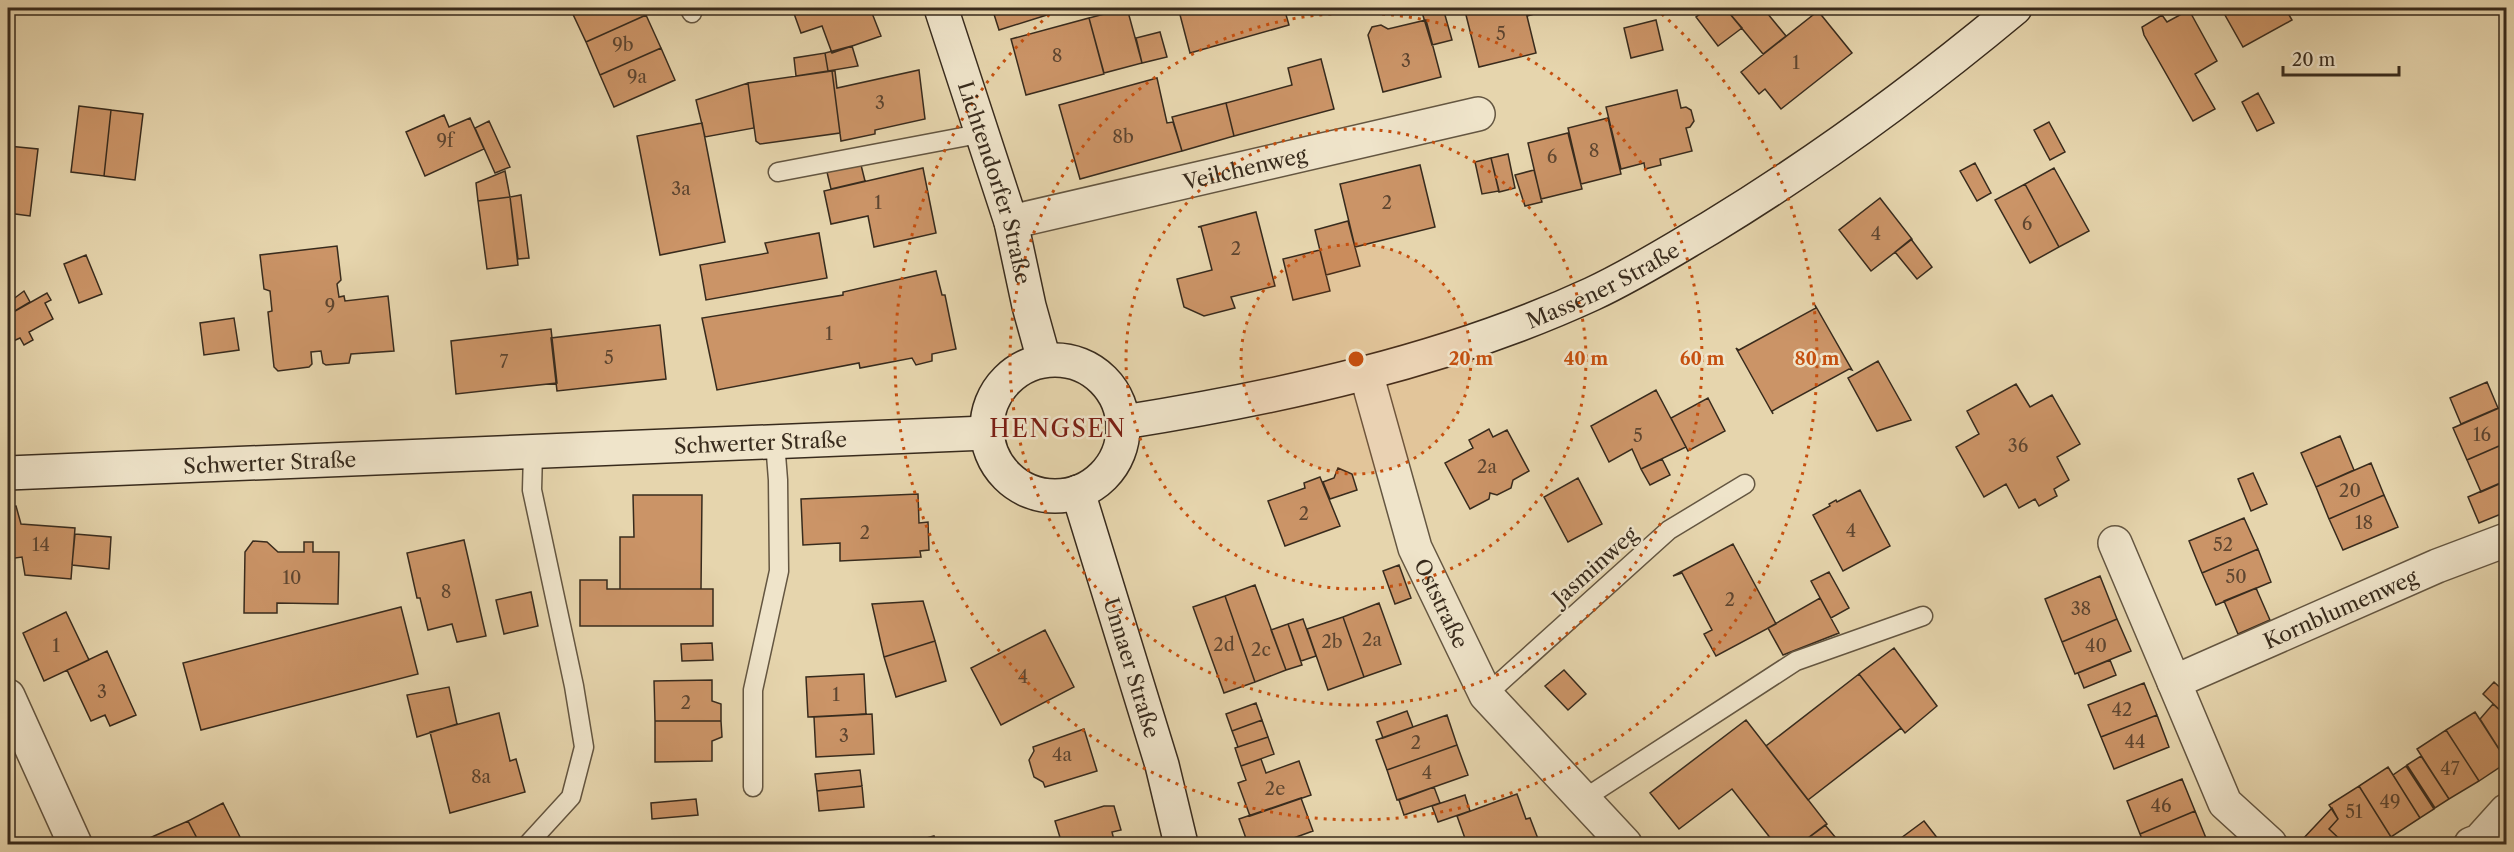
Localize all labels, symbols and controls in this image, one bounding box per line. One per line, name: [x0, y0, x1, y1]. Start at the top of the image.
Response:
house number: 5: [1496, 23, 1506, 45]
house number: 9b: [612, 34, 634, 56]
scale bar: [2283, 39, 2398, 77]
house number: 8: [1052, 45, 1062, 67]
text: 20 m: [2292, 49, 2336, 71]
house number: 3: [1401, 50, 1411, 72]
house number: 1: [1792, 52, 1800, 74]
house number: 9a: [627, 66, 648, 88]
street label: Lichtendorfer Straße: [953, 78, 1036, 286]
house number: 3: [875, 92, 885, 114]
house number: 8b: [1112, 126, 1134, 148]
house number: 9f: [437, 130, 456, 152]
house number: 8: [1589, 140, 1599, 162]
street label: Veilchenweg: [1180, 141, 1310, 195]
house number: 6: [1547, 146, 1557, 168]
house number: 3a: [671, 178, 691, 200]
house number: 1: [874, 192, 882, 214]
house number: 2: [1382, 192, 1392, 214]
house number: 6: [2022, 213, 2032, 235]
house number: 4: [1871, 223, 1881, 245]
street label: Massener Straße: [1523, 237, 1683, 333]
house number: 2: [1231, 238, 1241, 260]
house number: 9: [325, 295, 335, 317]
house number: 1: [825, 323, 833, 345]
house number: 5: [604, 347, 614, 369]
text: 20 m: [1449, 348, 1493, 370]
text: 40 m: [1564, 348, 1608, 370]
text: 60 m: [1680, 348, 1724, 370]
text: 80 m: [1794, 348, 1840, 370]
centre of rings: [1346, 349, 1366, 369]
house number: 7: [500, 351, 509, 373]
district label: HENGSEN: [989, 414, 1127, 443]
house number: 16: [2473, 424, 2491, 446]
house number: 5: [1633, 425, 1643, 447]
street label: Schwerter Straße: [673, 426, 847, 458]
house number: 36: [2008, 435, 2028, 457]
street label: Schwerter Straße: [183, 446, 357, 478]
house number: 2a: [1477, 456, 1497, 478]
house number: 20: [2339, 480, 2361, 502]
house number: 2: [1299, 503, 1309, 525]
house number: 18: [2355, 512, 2373, 534]
house number: 4: [1846, 520, 1856, 542]
street label: Jasminweg: [1545, 521, 1643, 613]
house number: 2: [860, 522, 870, 544]
house number: 14: [32, 534, 50, 556]
house number: 52: [2213, 534, 2233, 556]
street label: Oststraße: [1409, 554, 1474, 652]
street label: Kornblumenweg: [2259, 563, 2422, 654]
house number: 50: [2225, 566, 2247, 588]
house number: 10: [283, 567, 301, 589]
house number: 8: [441, 581, 451, 603]
house number: 2: [1725, 589, 1735, 611]
street label: Unnaer Straße: [1099, 595, 1165, 741]
house number: 38: [2071, 598, 2091, 620]
house number: 2a: [1362, 629, 1382, 651]
house number: 2b: [1321, 631, 1343, 653]
house number: 2d: [1213, 634, 1235, 656]
house number: 1: [52, 635, 60, 657]
house number: 40: [2085, 635, 2107, 657]
house number: 2c: [1251, 639, 1271, 661]
house number: 4: [1018, 666, 1028, 688]
house number: 3: [97, 681, 107, 703]
house number: 1: [832, 684, 840, 706]
house number: 2: [681, 692, 691, 714]
house number: 42: [2112, 699, 2132, 721]
house number: 3: [839, 725, 849, 747]
house number: 44: [2125, 731, 2145, 753]
house number: 2: [1411, 732, 1421, 754]
house number: 4a: [1052, 744, 1072, 766]
house number: 47: [2440, 758, 2460, 780]
house number: 4: [1422, 762, 1432, 784]
house number: 8a: [471, 766, 492, 788]
house number: 2e: [1265, 778, 1285, 800]
house number: 49: [2380, 791, 2400, 813]
house number: 46: [2151, 795, 2171, 817]
house number: 51: [2345, 801, 2363, 823]

